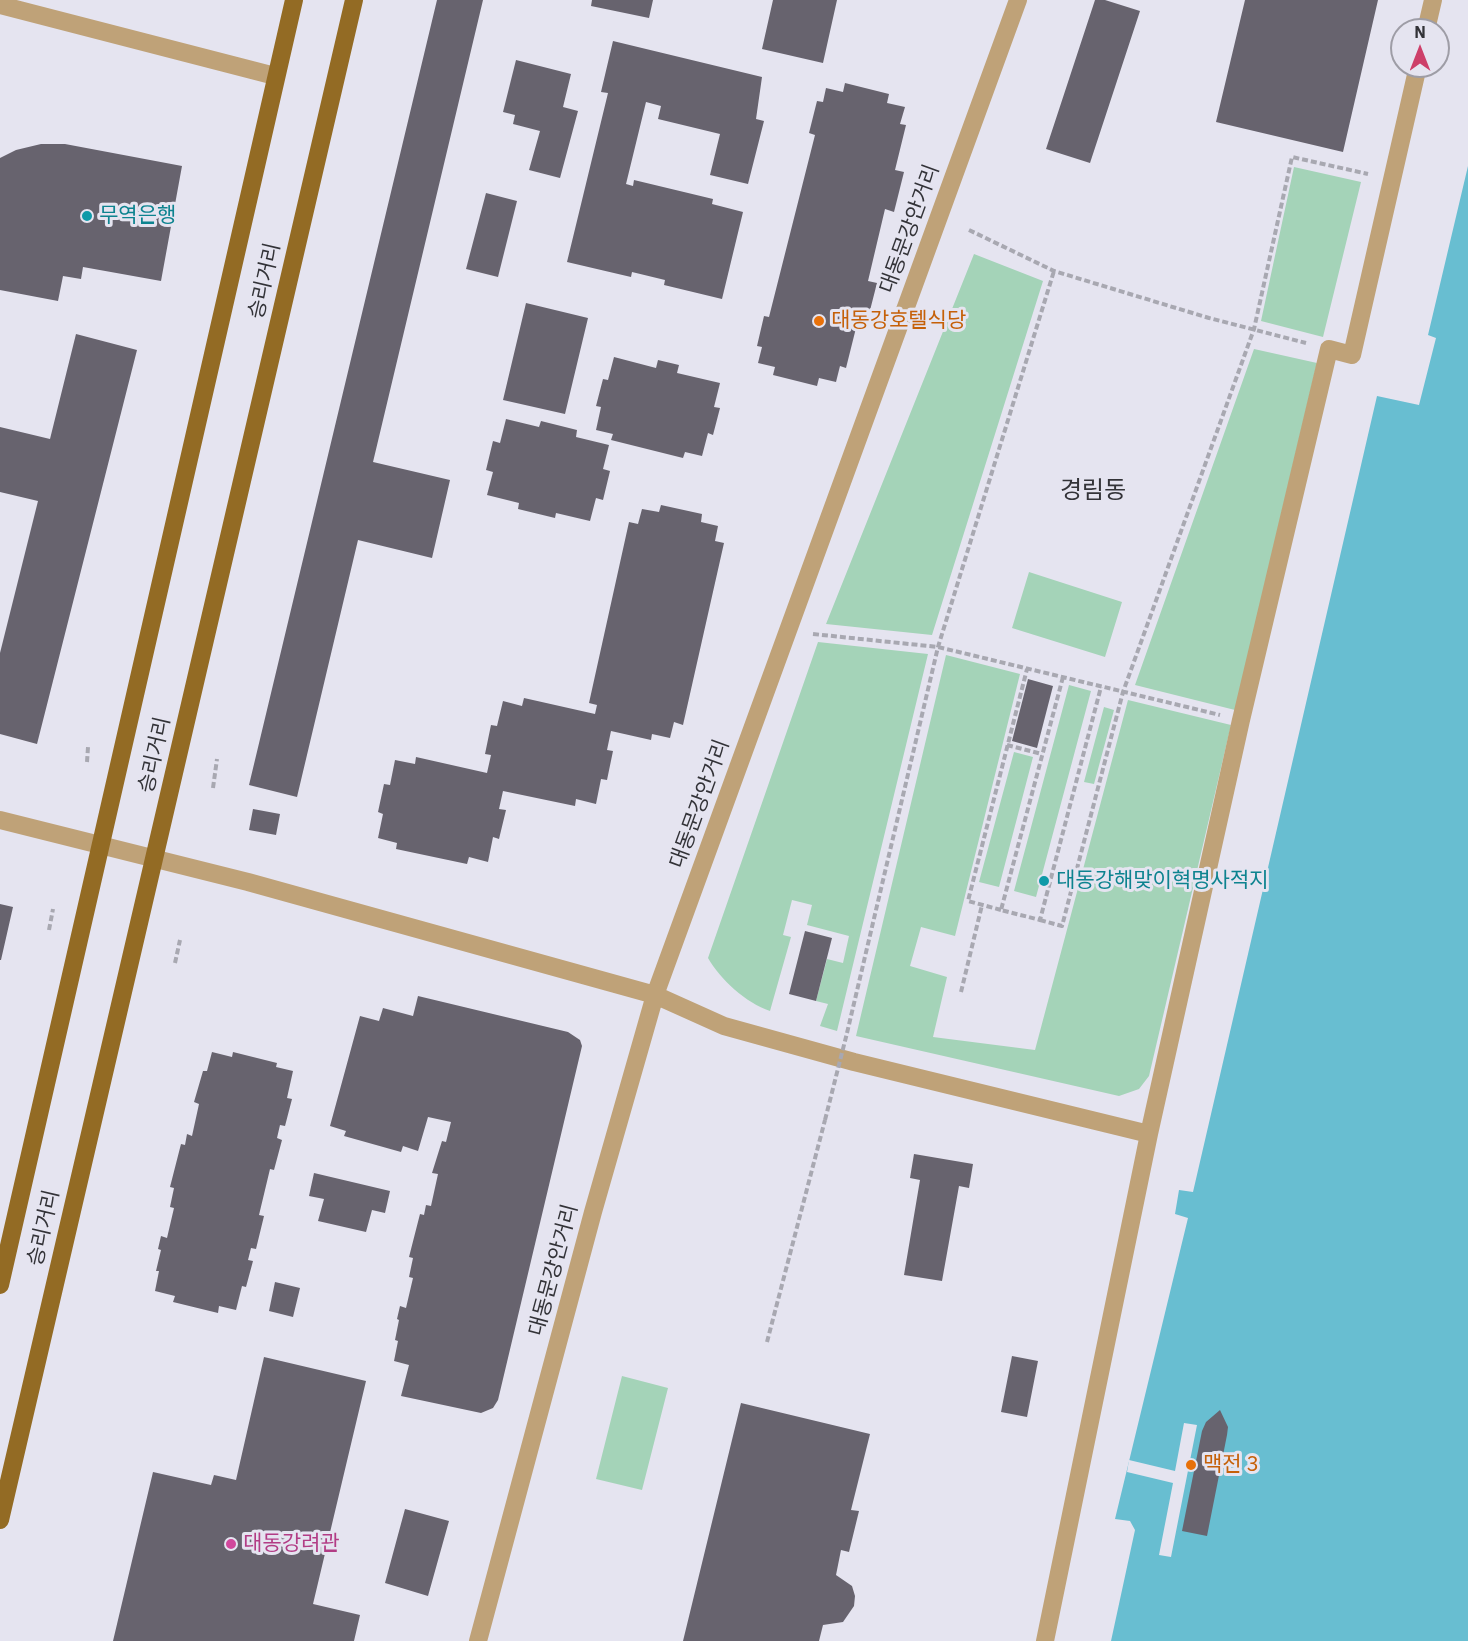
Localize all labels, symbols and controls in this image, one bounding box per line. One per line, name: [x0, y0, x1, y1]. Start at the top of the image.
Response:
north arrow: [1390, 18, 1450, 78]
text: N: [1414, 22, 1426, 42]
street label: 대동문강안거리: [875, 161, 945, 297]
place label: 무역은행: [99, 203, 176, 229]
marker: 무역은행: [80, 209, 94, 223]
street label: 승리거리: [244, 241, 286, 321]
place label: 대동강호텔식당: [831, 308, 966, 334]
marker: 대동강호텔식당: [812, 314, 826, 328]
district label: 경림동: [1060, 477, 1126, 505]
street label: 승리거리: [134, 715, 176, 795]
street label: 대동문강안거리: [665, 736, 735, 872]
place label: 대동강해맞이혁명사적지: [1056, 868, 1269, 894]
marker: 대동강해맞이혁명사적지: [1037, 874, 1051, 888]
street label: 승리거리: [23, 1188, 65, 1268]
street label: 대동문강안거리: [524, 1201, 584, 1339]
place label: 맥전 3: [1203, 1452, 1259, 1478]
marker: 맥전 3: [1184, 1458, 1198, 1472]
place label: 대동강려관: [243, 1531, 340, 1557]
marker: 대동강려관: [224, 1537, 238, 1551]

